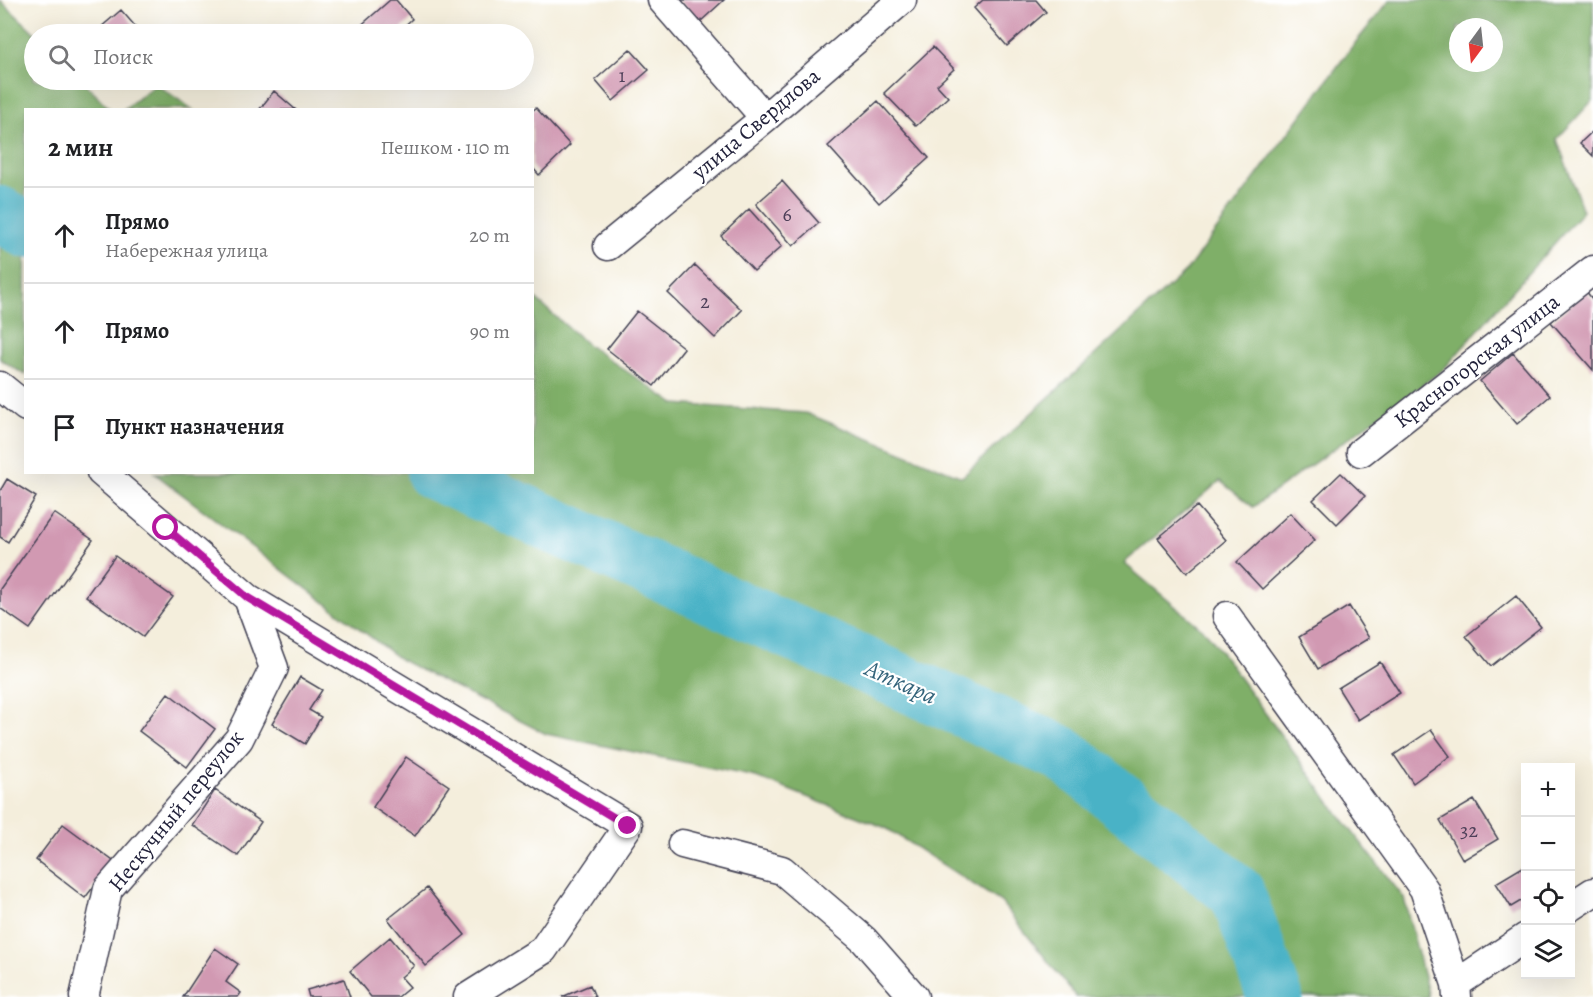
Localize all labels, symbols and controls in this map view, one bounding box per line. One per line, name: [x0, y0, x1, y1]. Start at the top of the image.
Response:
north arrow: [1449, 18, 1503, 72]
search box: [24, 24, 534, 90]
icon: search: [45, 41, 78, 74]
text: Поиск: [93, 42, 153, 72]
street label: улица Свердлова: [685, 61, 827, 187]
house number: 1: [619, 62, 626, 89]
text: 2 мин: [48, 130, 113, 165]
text: Пешком · 110 m: [380, 134, 510, 161]
house number: 6: [782, 201, 792, 228]
text: Прямо: [105, 207, 169, 237]
icon: ahead: [48, 219, 81, 252]
text: 20 m: [469, 222, 510, 249]
text: Набережная улица: [105, 237, 268, 264]
street label: Красногорская улица: [1388, 286, 1567, 435]
house number: 2: [700, 288, 710, 315]
icon: ahead: [48, 315, 81, 348]
text: Прямо: [105, 316, 169, 346]
text: 90 m: [470, 318, 510, 345]
icon: arrive: [48, 411, 81, 444]
text: Пункт назначения: [105, 412, 284, 442]
route start: [152, 514, 178, 540]
water label: Аткара: [859, 651, 942, 712]
street label: Нескучный переулок: [101, 724, 251, 898]
map controls: [1521, 763, 1575, 979]
button: +: [1521, 763, 1575, 817]
route end: [614, 812, 640, 838]
house number: 32: [1460, 817, 1478, 844]
button: −: [1521, 817, 1575, 871]
button: locate: [1521, 871, 1575, 925]
button: layers: [1521, 925, 1575, 979]

